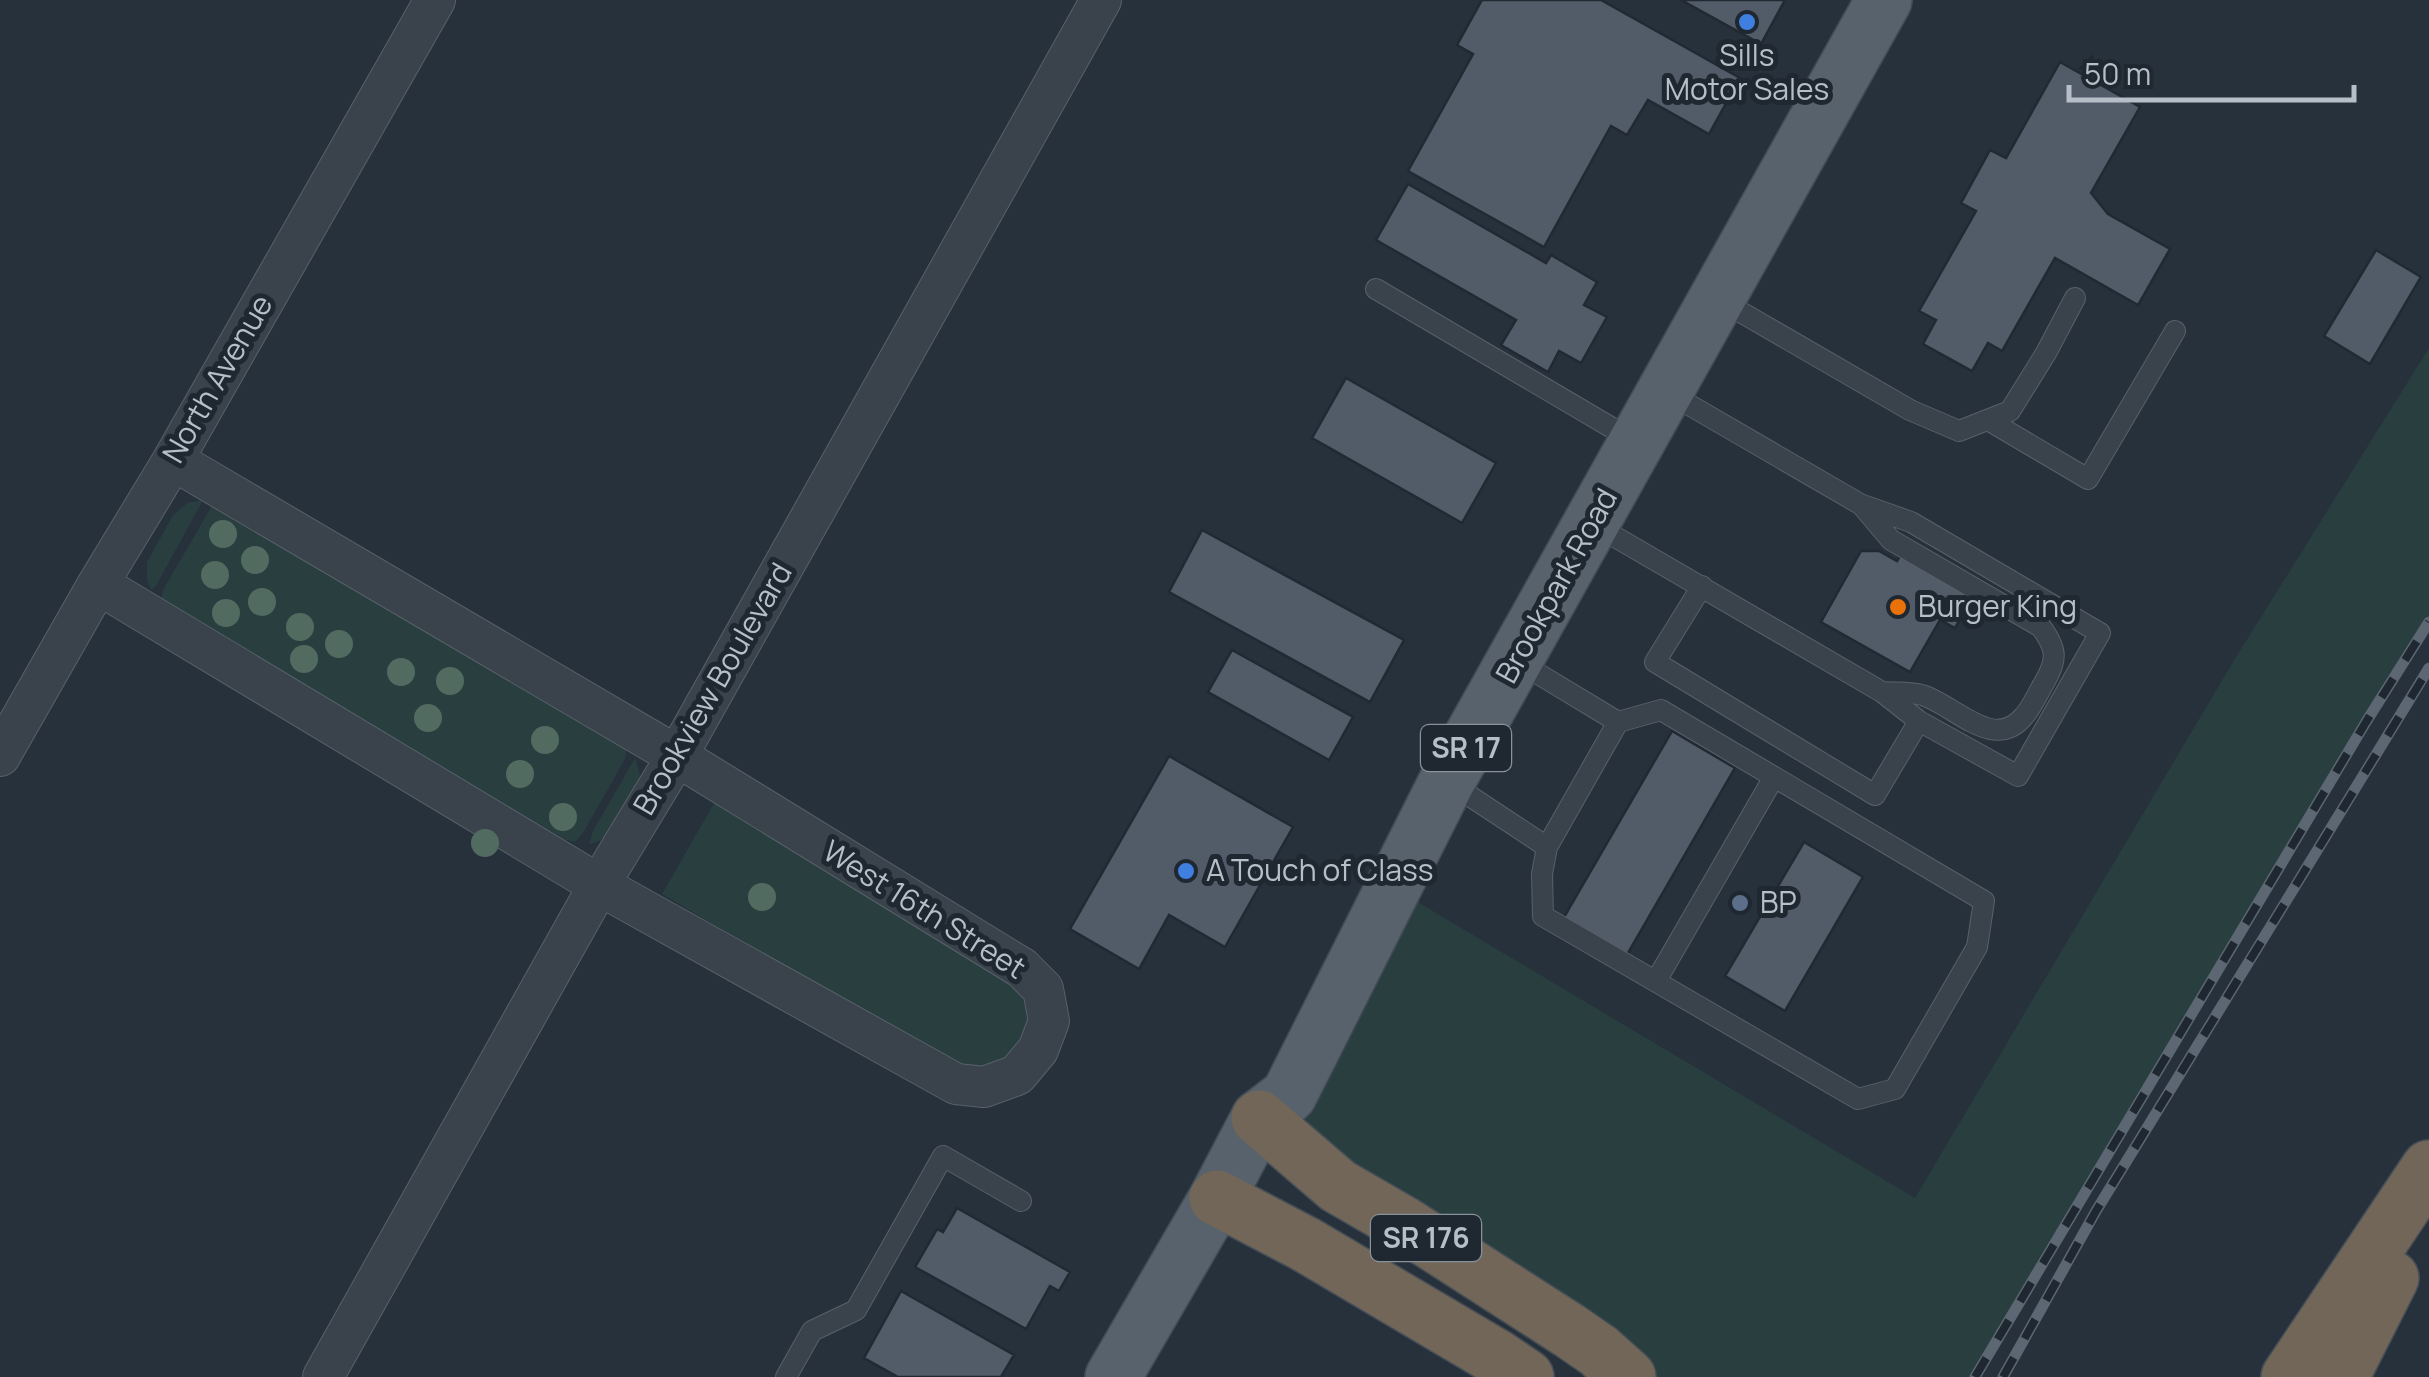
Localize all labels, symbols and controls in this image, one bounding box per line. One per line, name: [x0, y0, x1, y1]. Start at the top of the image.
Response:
marker: Sills Motor Sales: [1736, 11, 1758, 33]
place label: Sills Motor Sales: [1665, 34, 1829, 109]
scale bar: [2069, 40, 2354, 102]
text: 50 m: [2084, 53, 2151, 94]
street label: North Avenue: [152, 287, 281, 470]
street label: Brookpark Road: [1485, 481, 1626, 690]
street label: Brookview Boulevard: [623, 555, 801, 822]
place label: Burger King: [1918, 585, 2077, 626]
marker: Burger King: [1887, 596, 1909, 618]
road number: SR 17: [1421, 725, 1511, 771]
street label: West 16th Street: [816, 830, 1034, 988]
place label: A Touch of Class: [1206, 849, 1434, 890]
marker: A Touch of Class: [1175, 860, 1197, 882]
place label: BP: [1760, 881, 1797, 922]
marker: BP: [1729, 892, 1751, 914]
road number: SR 176: [1371, 1215, 1481, 1261]

